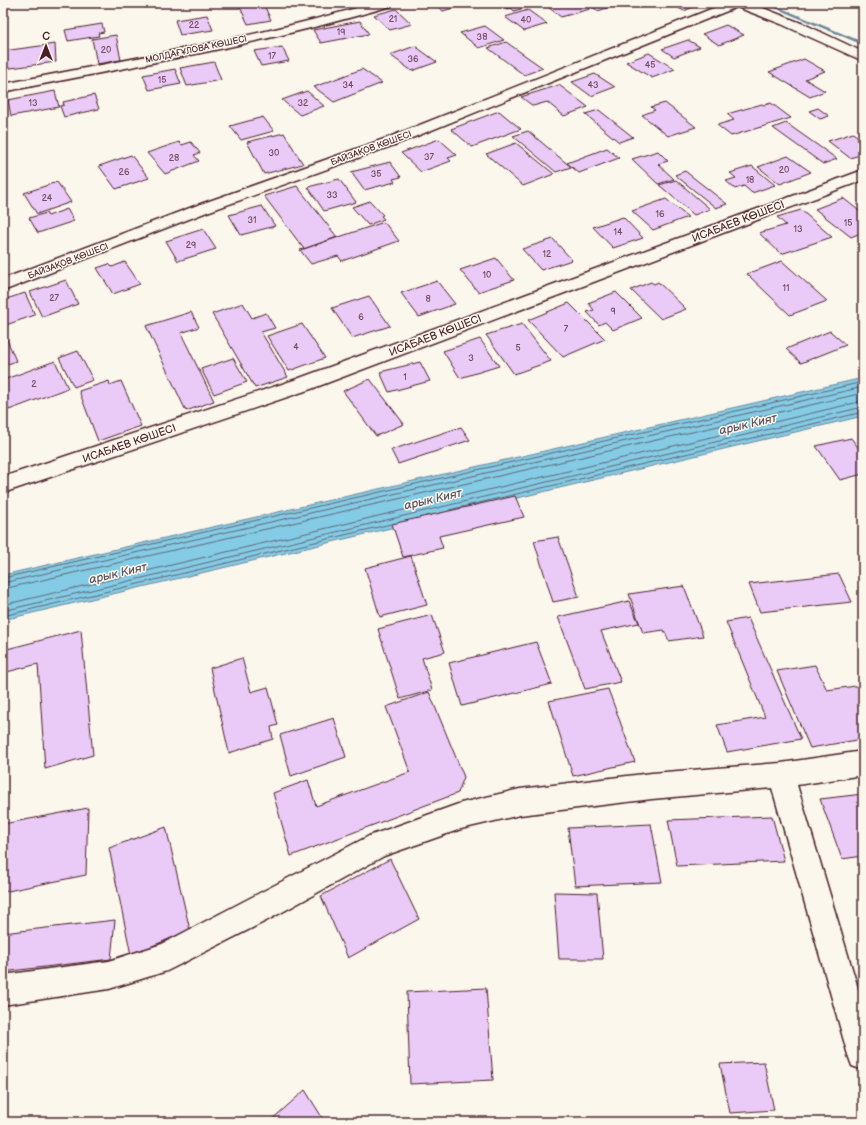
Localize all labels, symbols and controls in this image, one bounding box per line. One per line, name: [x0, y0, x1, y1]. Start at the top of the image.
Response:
house number: 21: [389, 14, 397, 25]
house number: 40: [521, 15, 531, 26]
house number: 22: [189, 20, 200, 31]
north arrow: [26, 26, 66, 66]
house number: 19: [337, 27, 345, 38]
text: С: [42, 30, 50, 43]
house number: 38: [477, 32, 487, 43]
street label: МОЛДАҒҰЛОВА КӨШЕСІ: [144, 33, 248, 66]
house number: 20: [101, 45, 111, 56]
house number: 17: [268, 51, 277, 62]
house number: 36: [407, 54, 419, 65]
house number: 45: [645, 60, 655, 71]
house number: 15: [158, 75, 166, 86]
house number: 34: [342, 80, 354, 91]
house number: 43: [587, 80, 599, 91]
house number: 13: [28, 98, 38, 109]
house number: 32: [298, 98, 309, 109]
street label: БАЙЗАҚОВ КӨШЕСІ: [329, 129, 413, 168]
house number: 30: [269, 148, 279, 159]
house number: 37: [424, 152, 435, 163]
house number: 28: [169, 153, 179, 164]
house number: 20: [779, 165, 789, 176]
house number: 26: [119, 167, 130, 178]
house number: 35: [371, 169, 381, 180]
house number: 18: [746, 175, 754, 186]
house number: 33: [326, 190, 338, 201]
house number: 24: [42, 193, 53, 204]
street label: ИСАБАЕВ КӨШЕСІ: [690, 198, 786, 245]
house number: 16: [656, 209, 665, 220]
house number: 31: [247, 215, 257, 226]
house number: 15: [844, 218, 852, 229]
house number: 13: [793, 224, 803, 235]
house number: 14: [614, 227, 623, 238]
house number: 29: [186, 240, 196, 251]
street label: БАЙЗАҚОВ КӨШЕСІ: [26, 241, 110, 282]
house number: 12: [543, 249, 552, 260]
house number: 10: [483, 270, 491, 281]
house number: 11: [783, 283, 789, 294]
house number: 27: [49, 293, 59, 304]
house number: 8: [425, 294, 431, 305]
house number: 9: [610, 306, 616, 317]
house number: 6: [358, 312, 364, 323]
street label: ИСАБАЕВ КӨШЕСІ: [387, 312, 483, 359]
house number: 7: [564, 324, 569, 335]
house number: 4: [293, 342, 299, 353]
house number: 5: [515, 343, 521, 354]
house number: 3: [468, 353, 474, 364]
house number: 1: [403, 372, 407, 383]
house number: 2: [31, 379, 37, 390]
water label: арык Кият: [718, 410, 780, 438]
street label: ИСАБАЕВ КӨШЕСІ: [81, 421, 178, 466]
water label: арык Кият: [403, 485, 465, 513]
water label: арык Кият: [88, 559, 150, 587]

